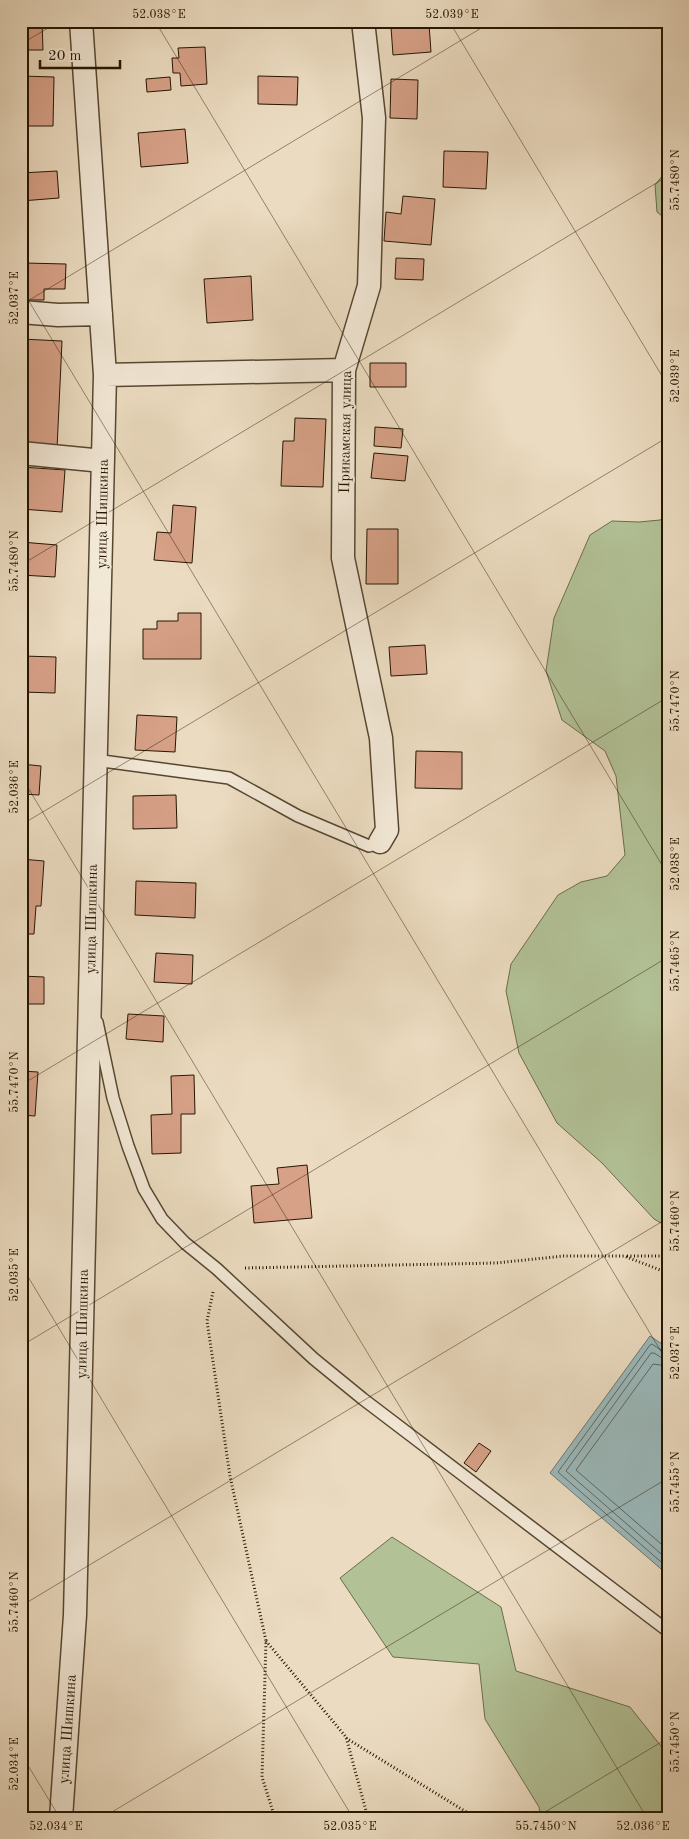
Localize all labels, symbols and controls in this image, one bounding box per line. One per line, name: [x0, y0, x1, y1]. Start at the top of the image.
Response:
text: 52.038°E: [132, 8, 186, 21]
text: 52.039°E: [425, 8, 479, 21]
scale bar: [40, 38, 120, 70]
text: 20 m: [48, 49, 82, 64]
text: 55.7480°N: [669, 149, 682, 211]
text: 52.037°E: [8, 271, 21, 325]
text: 52.039°E: [669, 349, 682, 403]
street label: Прикамская улица: [338, 370, 355, 494]
street label: улица Шишкина: [95, 458, 112, 569]
text: 55.7480°N: [8, 530, 21, 592]
text: 55.7470°N: [669, 670, 682, 732]
text: 52.036°E: [8, 760, 21, 814]
text: 52.038°E: [669, 837, 682, 891]
street label: улица Шишкина: [84, 863, 101, 974]
text: 55.7465°N: [669, 930, 682, 992]
text: 55.7470°N: [8, 1051, 21, 1113]
text: 55.7460°N: [669, 1190, 682, 1252]
text: 52.035°E: [8, 1248, 21, 1302]
street label: улица Шишкина: [75, 1268, 92, 1379]
text: 52.037°E: [669, 1326, 682, 1380]
text: 55.7455°N: [669, 1451, 682, 1513]
text: 55.7460°N: [8, 1571, 21, 1633]
street label: улица Шишкина: [57, 1673, 80, 1784]
text: 55.7450°N: [669, 1711, 682, 1773]
text: 52.034°E: [8, 1737, 21, 1791]
text: 52.034°E: [29, 1820, 83, 1833]
text: 52.035°E: [323, 1820, 377, 1833]
text: 55.7450°N: [515, 1820, 577, 1833]
text: 52.036°E: [616, 1820, 670, 1833]

